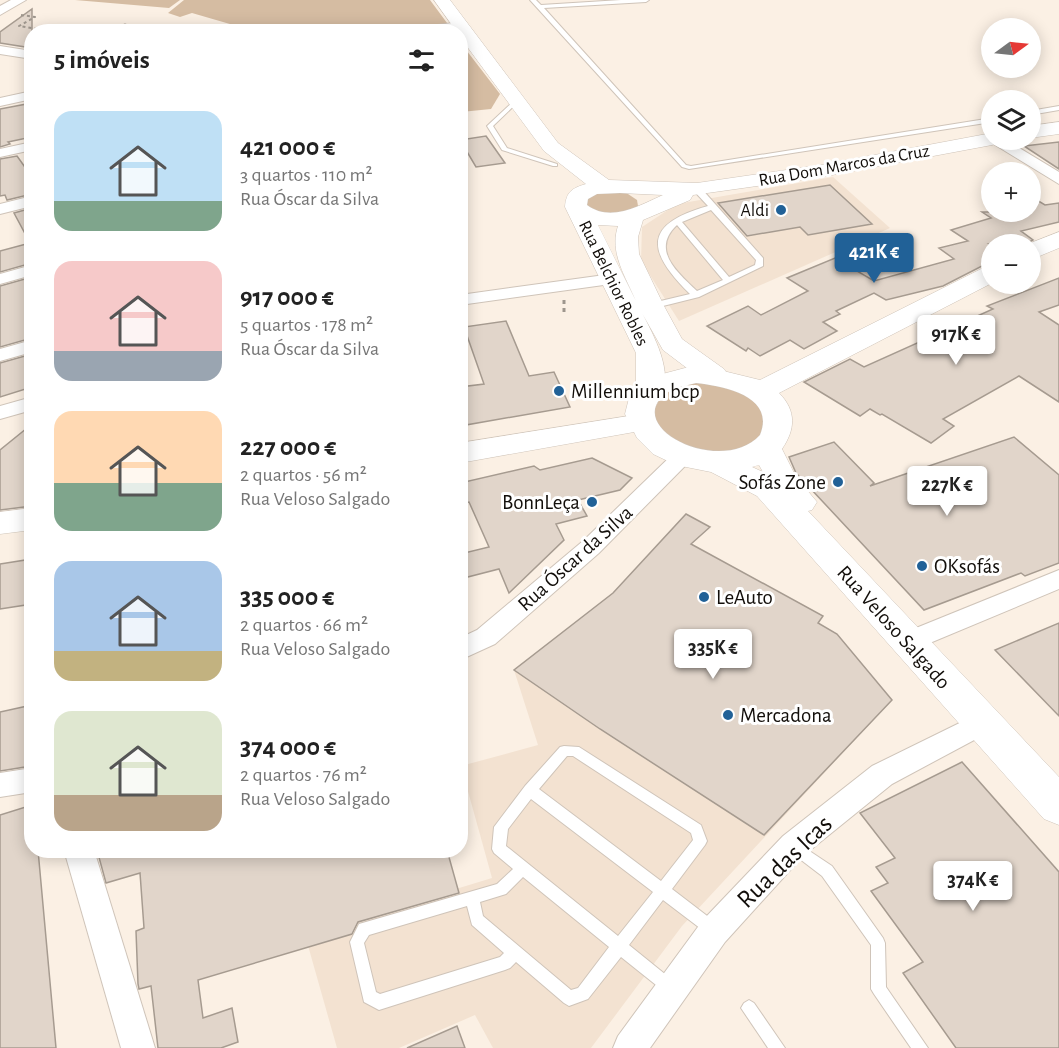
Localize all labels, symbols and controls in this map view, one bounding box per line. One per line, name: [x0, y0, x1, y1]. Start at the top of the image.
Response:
north arrow: [981, 18, 1041, 78]
map controls: [981, 18, 1041, 294]
icon: filters: [405, 44, 438, 77]
text: 5 imóveis: [54, 47, 150, 73]
button: layers: [981, 90, 1041, 150]
text: 421 000 €: [240, 134, 335, 160]
icon: home: [102, 135, 174, 207]
street label: Rua Dom Marcos da Cruz: [757, 142, 931, 190]
button: +: [981, 162, 1041, 222]
text: 3 quartos · 110 m²: [240, 165, 373, 185]
text: Rua Óscar da Silva: [240, 189, 379, 209]
place label: Aldi: [740, 202, 769, 220]
marker: Aldi: [774, 203, 788, 217]
street label: Rua Belchior Robles: [575, 218, 651, 349]
pin: 421K €: [825, 233, 923, 284]
button: −: [981, 234, 1041, 294]
text: 421K €: [849, 242, 899, 262]
text: 917 000 €: [240, 284, 334, 310]
icon: home: [102, 285, 174, 357]
text: 5 quartos · 178 m²: [240, 315, 373, 335]
pin: 917K €: [907, 315, 1005, 366]
text: 917K €: [931, 324, 981, 344]
text: Rua Óscar da Silva: [240, 339, 379, 359]
place label: Millennium bcp: [571, 381, 700, 402]
marker: Millennium bcp: [552, 384, 566, 398]
text: 227 000 €: [240, 434, 336, 460]
icon: home: [102, 435, 174, 507]
text: 2 quartos · 56 m²: [240, 465, 367, 485]
pin: 227K €: [898, 466, 996, 517]
place label: Sofás Zone: [738, 472, 826, 493]
marker: Sofás Zone: [831, 475, 845, 489]
text: 227K €: [921, 475, 973, 495]
text: Rua Veloso Salgado: [240, 489, 390, 509]
place label: BonnLeça: [502, 492, 580, 513]
marker: BonnLeça: [585, 495, 599, 509]
street label: Rua Óscar da Silva: [513, 500, 637, 615]
place label: OKsofás: [934, 556, 1000, 577]
marker: OKsofás: [915, 559, 929, 573]
street label: Rua Veloso Salgado: [833, 562, 954, 693]
text: 335 000 €: [240, 584, 334, 610]
icon: home: [102, 585, 174, 657]
place label: LeAuto: [716, 587, 773, 608]
marker: LeAuto: [697, 590, 711, 604]
text: 2 quartos · 66 m²: [240, 615, 368, 635]
pin: 335K €: [664, 629, 762, 680]
text: 335K €: [688, 638, 738, 658]
text: Rua Veloso Salgado: [240, 639, 390, 659]
place label: Mercadona: [740, 705, 832, 726]
marker: Mercadona: [721, 708, 735, 722]
text: 374 000 €: [240, 734, 336, 760]
icon: home: [102, 735, 174, 807]
text: 2 quartos · 76 m²: [240, 765, 367, 785]
text: Rua Veloso Salgado: [240, 789, 390, 809]
street label: Rua das Icas: [732, 810, 837, 913]
pin: 374K €: [924, 861, 1022, 912]
text: 374K €: [947, 870, 999, 890]

